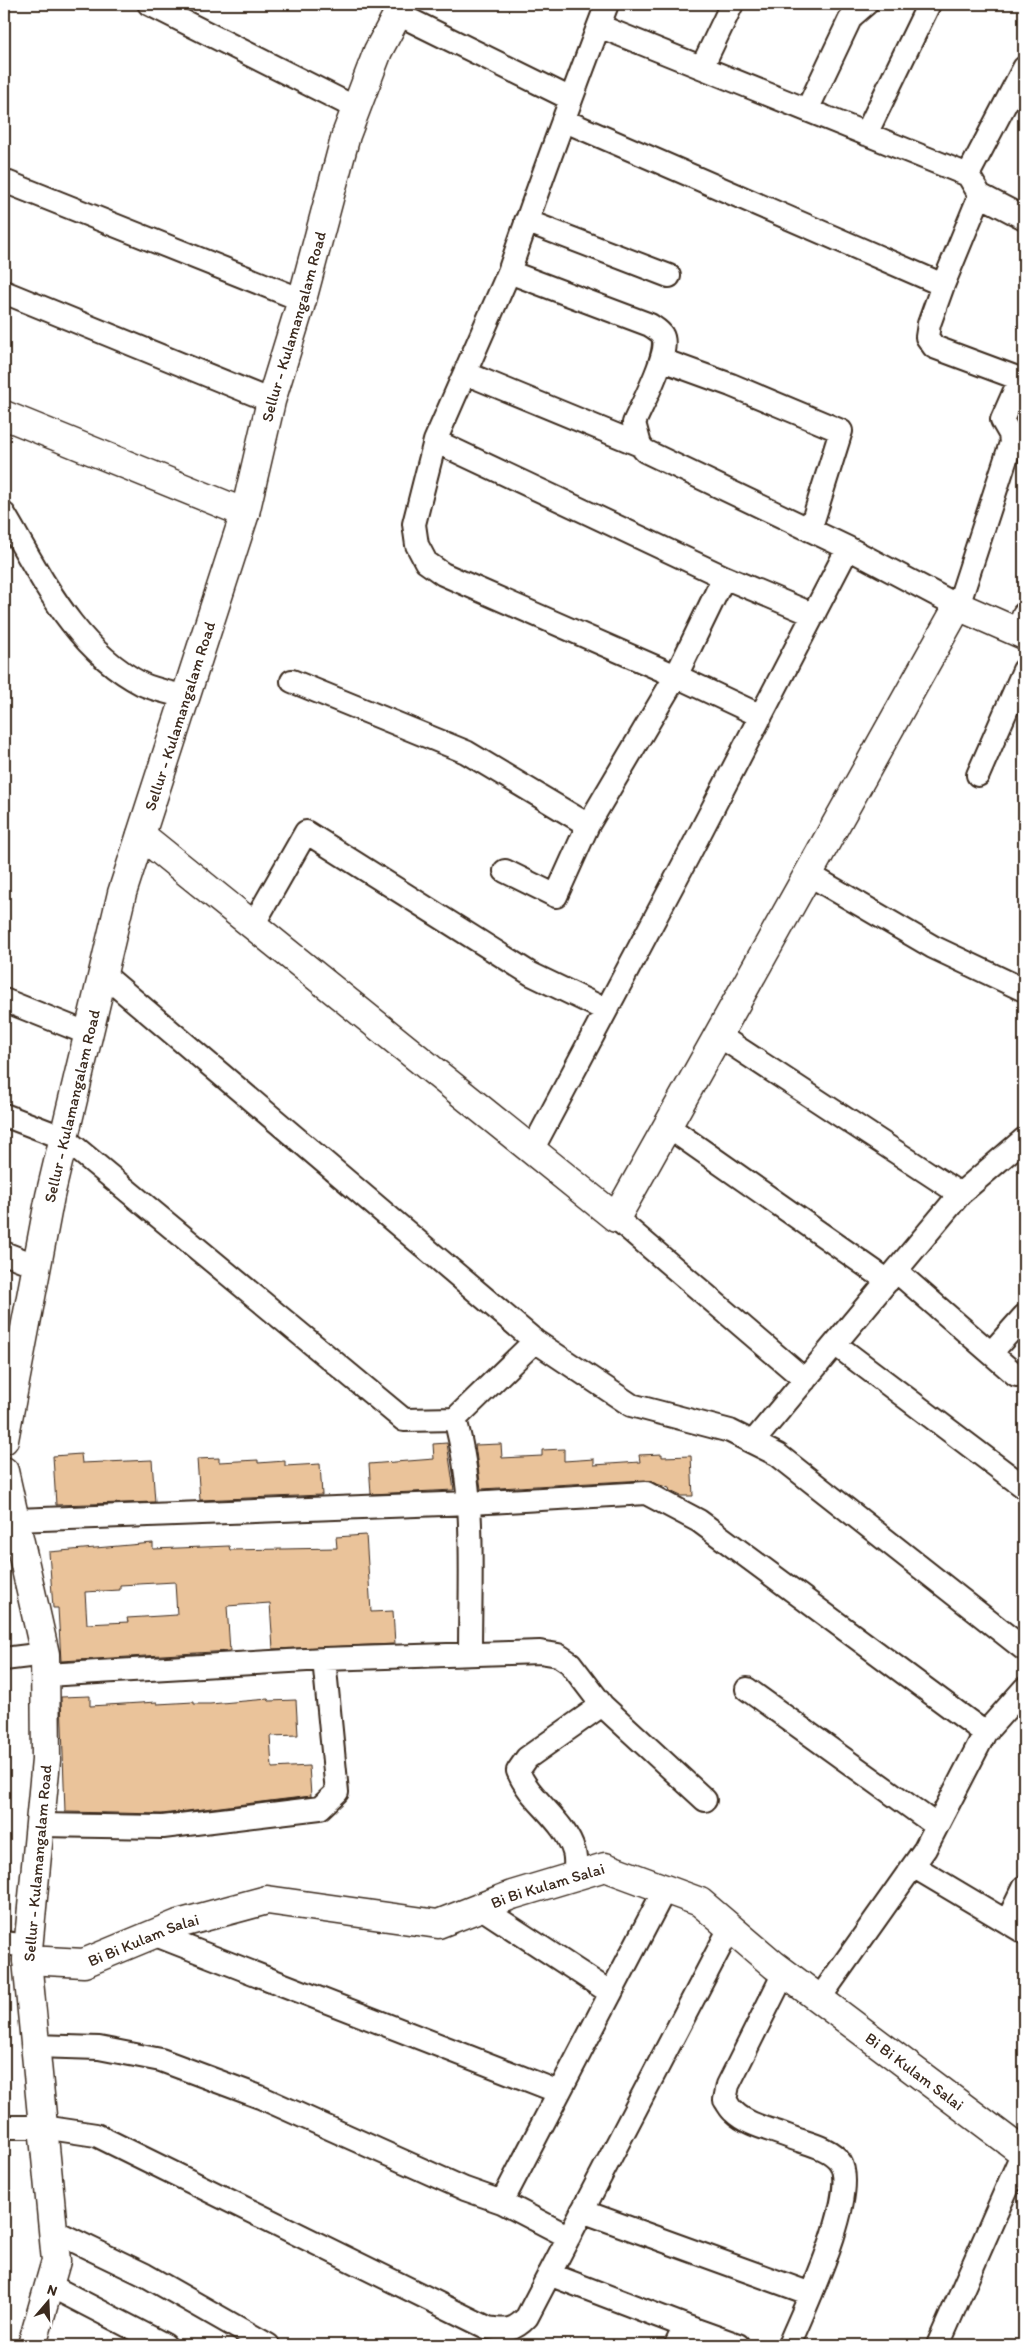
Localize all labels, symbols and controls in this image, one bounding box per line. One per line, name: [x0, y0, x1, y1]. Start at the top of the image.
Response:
street label: Sellur - Kulamangalam Road: [257, 229, 330, 424]
street label: Sellur - Kulamangalam Road: [140, 619, 219, 813]
street label: Sellur - Kulamangalam Road: [40, 1007, 104, 1204]
street label: Sellur - Kulamangalam Road: [19, 1764, 56, 1962]
street label: Bi Bi Kulam Salai: [488, 1859, 607, 1912]
street label: Bi Bi Kulam Salai: [85, 1910, 201, 1970]
street label: Bi Bi Kulam Salai: [862, 2028, 968, 2114]
north arrow: [22, 2276, 72, 2326]
text: N: [45, 2281, 59, 2300]

